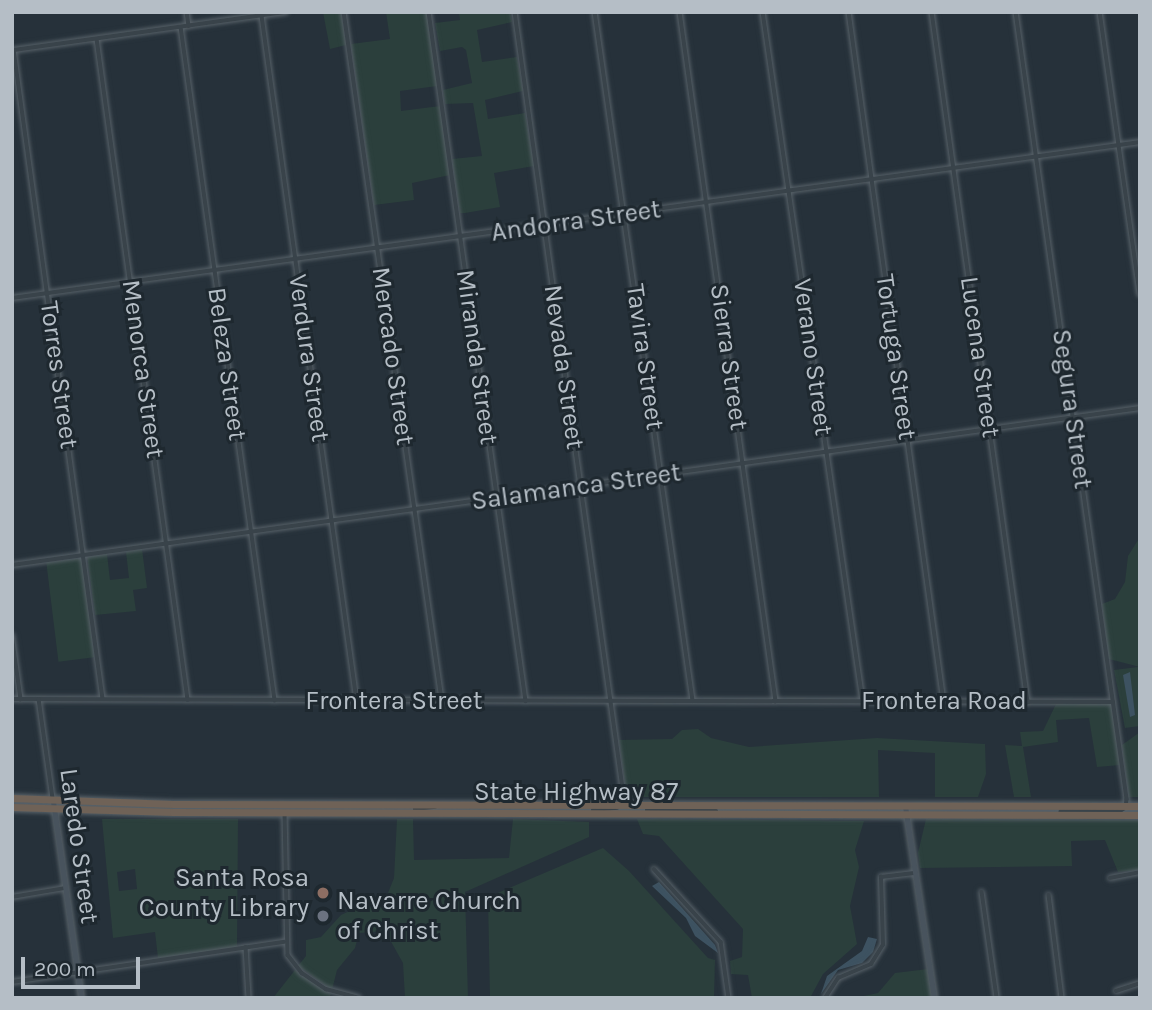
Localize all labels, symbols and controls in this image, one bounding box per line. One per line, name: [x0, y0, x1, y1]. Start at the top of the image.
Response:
street label: Andorra Street: [489, 194, 663, 248]
street label: Mercado Street: [365, 265, 421, 447]
street label: Miranda Street: [449, 267, 505, 447]
street label: Verdura Street: [282, 272, 336, 444]
street label: Tortuga Street: [869, 272, 923, 442]
street label: Lucena Street: [953, 275, 1007, 439]
street label: Verano Street: [787, 276, 839, 438]
street label: Menorca Street: [115, 278, 171, 460]
street label: Tavira Street: [619, 282, 671, 432]
street label: Sierra Street: [703, 282, 755, 432]
street label: Nevada Street: [537, 283, 591, 451]
street label: Beleza Street: [201, 285, 253, 443]
street label: Torres Street: [33, 299, 85, 451]
street label: Segura Street: [1045, 327, 1099, 491]
street label: Salamanca Street: [469, 457, 683, 517]
street label: Frontera Street: [305, 685, 483, 717]
street label: Frontera Road: [861, 685, 1027, 717]
street label: Laredo Street: [53, 766, 105, 926]
street label: State Highway 87: [474, 776, 678, 808]
place label: Santa Rosa County Library: [139, 862, 309, 924]
marker: Santa Rosa County Library: [315, 885, 331, 901]
place label: Navarre Church of Christ: [337, 885, 521, 946]
marker: Navarre Church of Christ: [315, 908, 331, 924]
scale bar: [24, 944, 144, 988]
text: 200 m: [34, 957, 96, 981]

